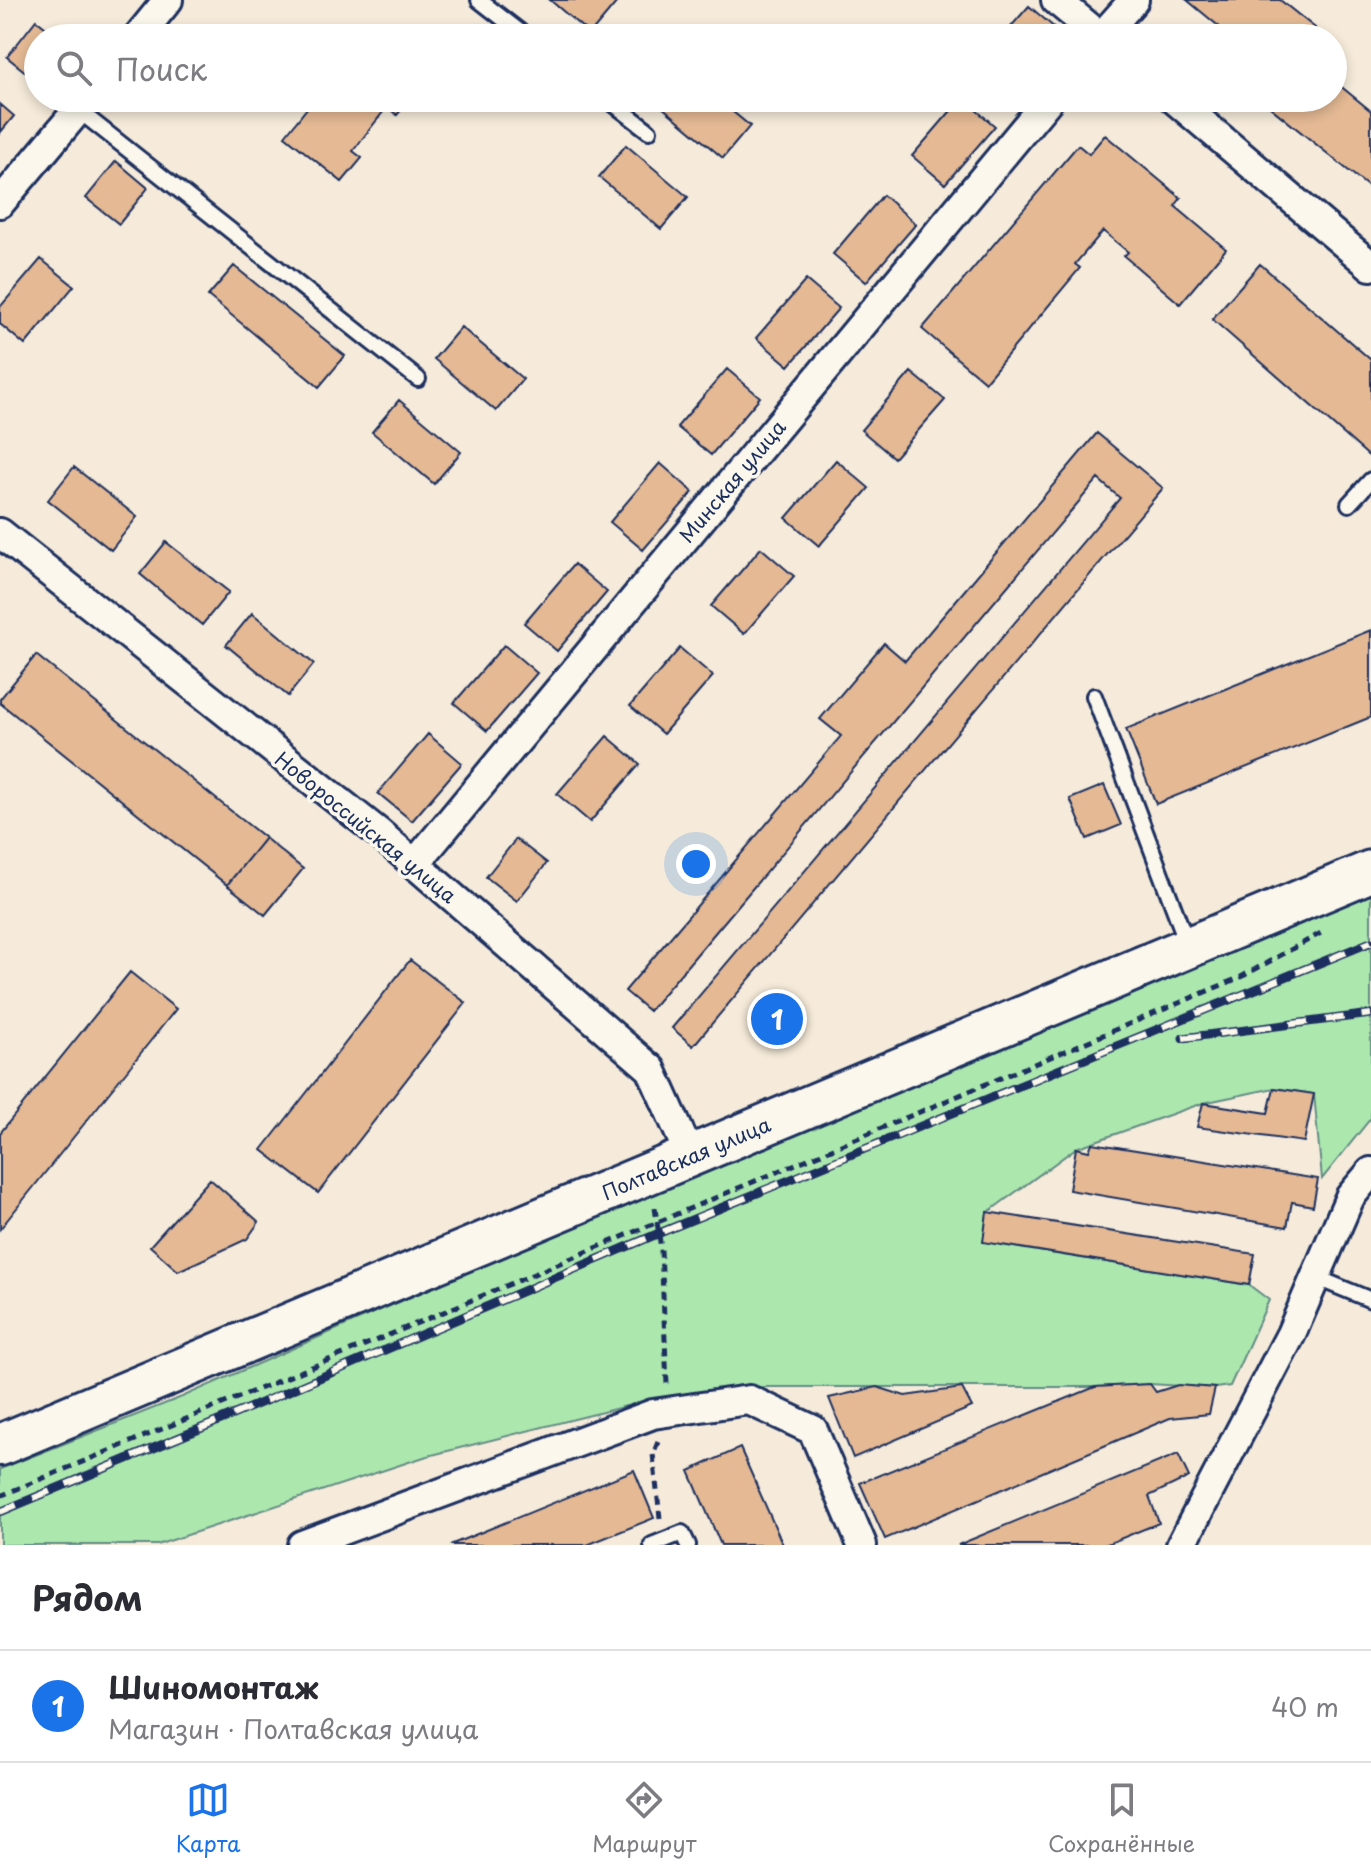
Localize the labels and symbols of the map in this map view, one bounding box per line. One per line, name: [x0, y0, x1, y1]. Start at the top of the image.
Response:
street label: Минская улица: [671, 413, 793, 549]
street label: Новороссийская улица: [269, 744, 464, 910]
your location: [676, 844, 716, 884]
pin: 1: [751, 989, 803, 1049]
street label: Полтавская улица: [597, 1109, 775, 1207]

